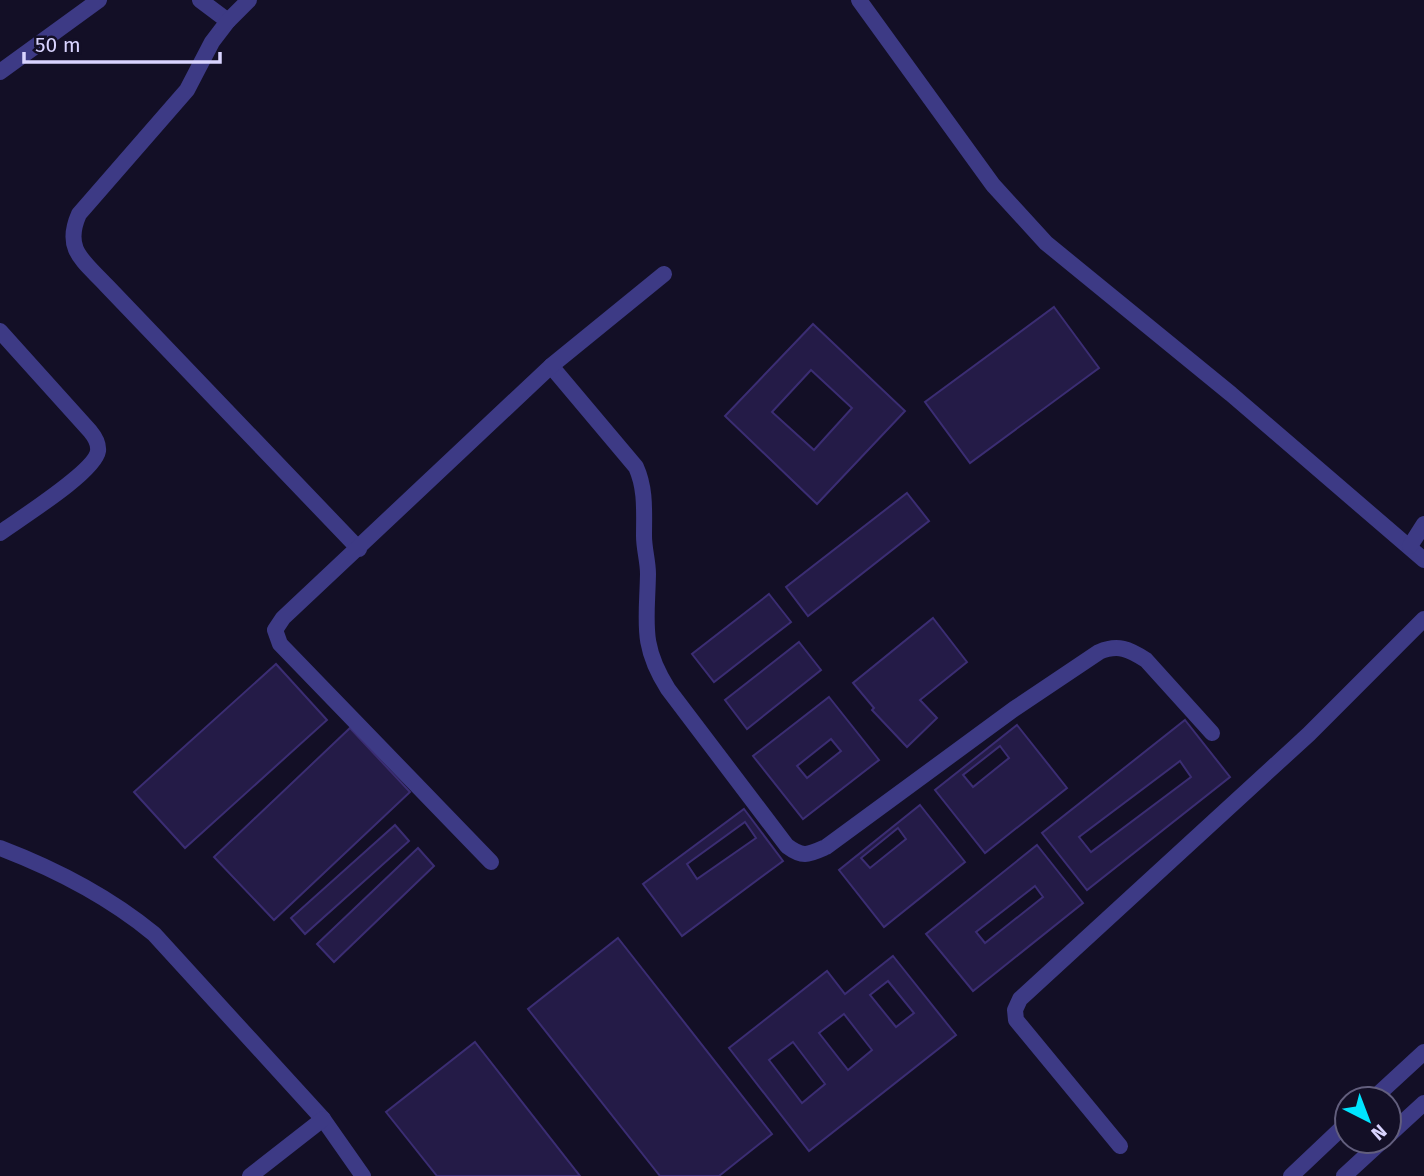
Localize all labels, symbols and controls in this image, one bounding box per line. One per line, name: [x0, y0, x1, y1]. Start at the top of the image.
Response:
scale bar: [24, 21, 220, 65]
text: 50 m: [35, 32, 81, 58]
north arrow: [1333, 1085, 1403, 1155]
text: N: [1367, 1119, 1391, 1145]

